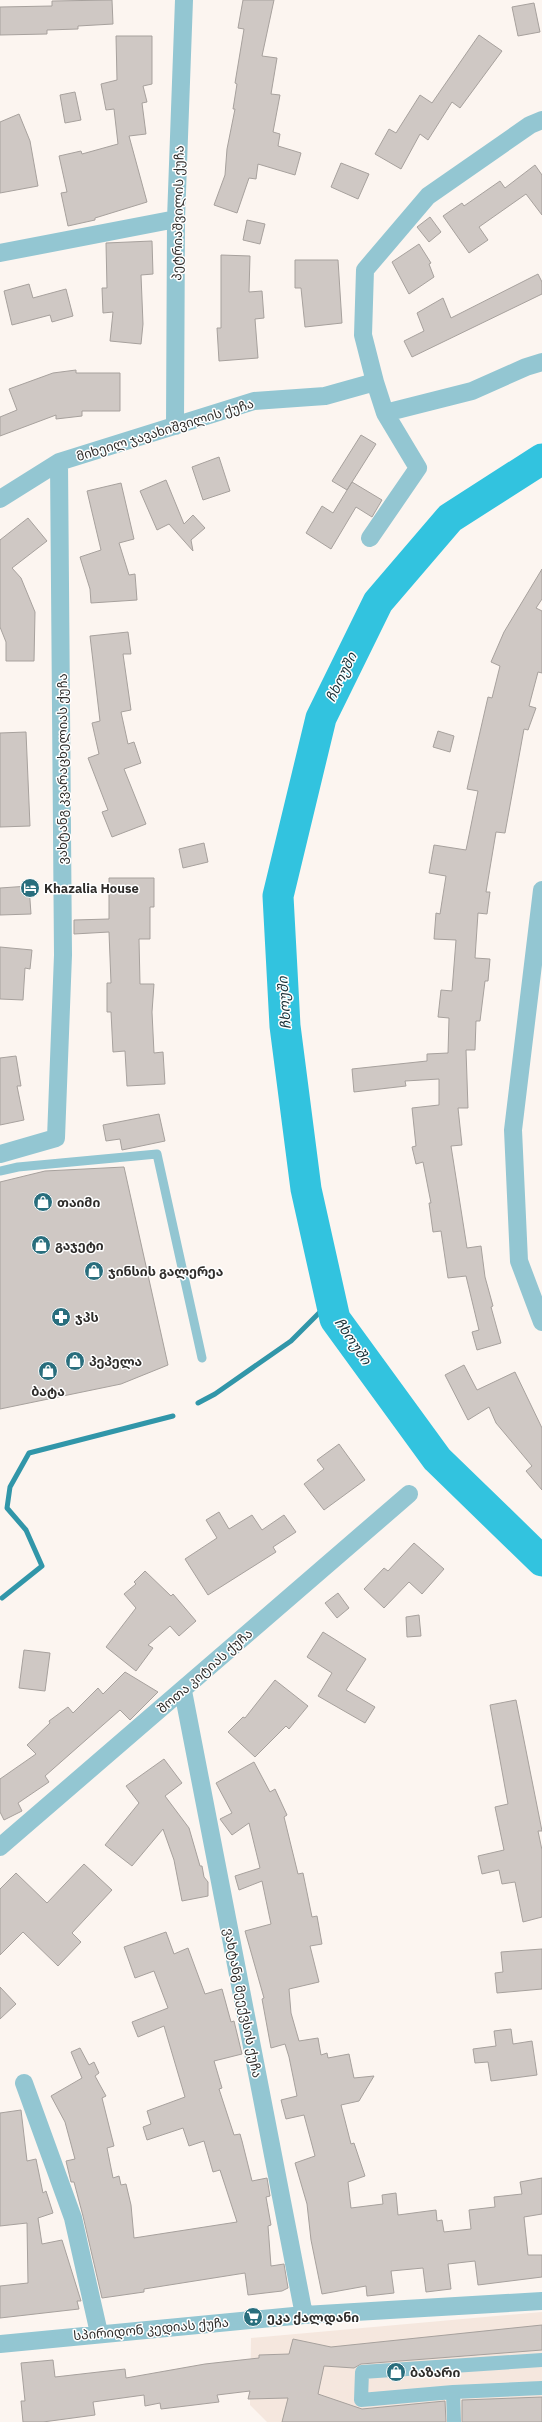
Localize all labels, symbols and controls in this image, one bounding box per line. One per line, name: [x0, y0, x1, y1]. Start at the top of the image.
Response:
street label: პეტრიაშვილის ქუჩა: [168, 145, 188, 281]
street label: მიხეილ ჯავახიშვილის ქუჩა: [74, 395, 256, 465]
water label: ჩხოუში: [321, 648, 361, 705]
street label: ვახტანგ კვარაცხელიას ქუჩა: [54, 673, 71, 865]
hotel icon: Khazalia House: [19, 877, 41, 899]
place label: Khazalia House: [44, 880, 139, 897]
water label: ჩხოუში: [273, 975, 295, 1030]
shop icon: თაიმი: [32, 1191, 54, 1213]
place label: თაიმი: [57, 1194, 100, 1211]
shop icon: გაჯეტი: [30, 1234, 52, 1256]
place label: გაჯეტი: [55, 1237, 104, 1254]
shop icon: ჯინსის გალერეა: [83, 1260, 105, 1282]
place label: ჯინსის გალერეა: [108, 1263, 223, 1280]
pharmacy icon: ჯპს: [50, 1306, 72, 1328]
place label: ჯპს: [75, 1309, 99, 1326]
water label: ჩხოუში: [331, 1314, 376, 1369]
shop icon: პეპელა: [64, 1350, 86, 1372]
place label: პეპელა: [89, 1353, 142, 1370]
shop icon: ბატა: [37, 1360, 59, 1382]
place label: ბატა: [31, 1383, 65, 1400]
street label: შოთა კიტიას ქუჩა: [154, 1625, 256, 1717]
street label: ვახტანგ მეექვსის ქუჩა: [220, 1927, 266, 2079]
supermarket icon: ეკა ქალდანი: [242, 2306, 264, 2328]
place label: ეკა ქალდანი: [267, 2309, 359, 2326]
street label: სპირიდონ კედიას ქუჩა: [73, 2314, 229, 2344]
shop icon: ბაზარი: [385, 2361, 407, 2383]
place label: ბაზარი: [410, 2364, 461, 2381]

